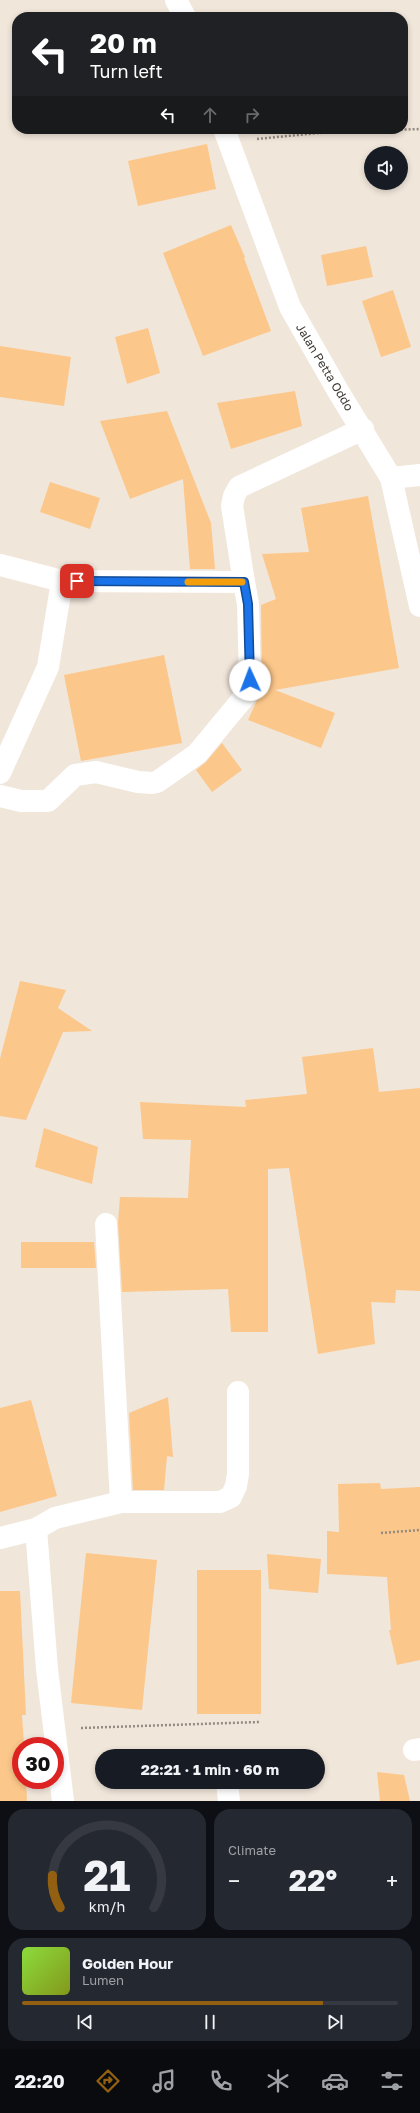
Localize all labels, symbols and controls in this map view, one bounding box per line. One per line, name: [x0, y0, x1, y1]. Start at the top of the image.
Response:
text: 20 m: [90, 26, 157, 59]
icon: left: [24, 28, 76, 80]
text: Turn left: [90, 60, 163, 82]
icon: left: [157, 104, 179, 126]
icon: ahead: [199, 104, 221, 126]
icon: right: [241, 104, 263, 126]
map controls: [364, 146, 408, 190]
button: sound: [364, 146, 408, 190]
street label: Jalan Petta Oddo: [293, 321, 357, 413]
pin: [60, 564, 94, 598]
icon: arrive: [66, 570, 88, 592]
position arrow: [229, 659, 271, 701]
speed limit sign: 30: [12, 1737, 64, 1789]
text: 22:21 · 1 min · 60 m: [141, 1760, 279, 1778]
text: Climate: [228, 1842, 276, 1858]
text: 21: [84, 1849, 130, 1899]
text: 22°: [289, 1862, 337, 1898]
text: −: [228, 1867, 240, 1894]
text: +: [386, 1867, 398, 1894]
text: km/h: [89, 1897, 125, 1914]
text: Golden Hour: [82, 1954, 173, 1972]
text: Lumen: [82, 1972, 124, 1988]
icon: previous: [74, 2011, 96, 2033]
icon: pause: [199, 2011, 221, 2033]
icon: next: [324, 2011, 346, 2033]
icon: directions: [94, 2067, 122, 2095]
icon: music: [150, 2067, 178, 2095]
icon: phone: [207, 2067, 235, 2095]
icon: climate: [264, 2067, 292, 2095]
icon: car: [321, 2067, 349, 2095]
icon: filters: [378, 2067, 406, 2095]
text: 22:20: [14, 2070, 65, 2092]

